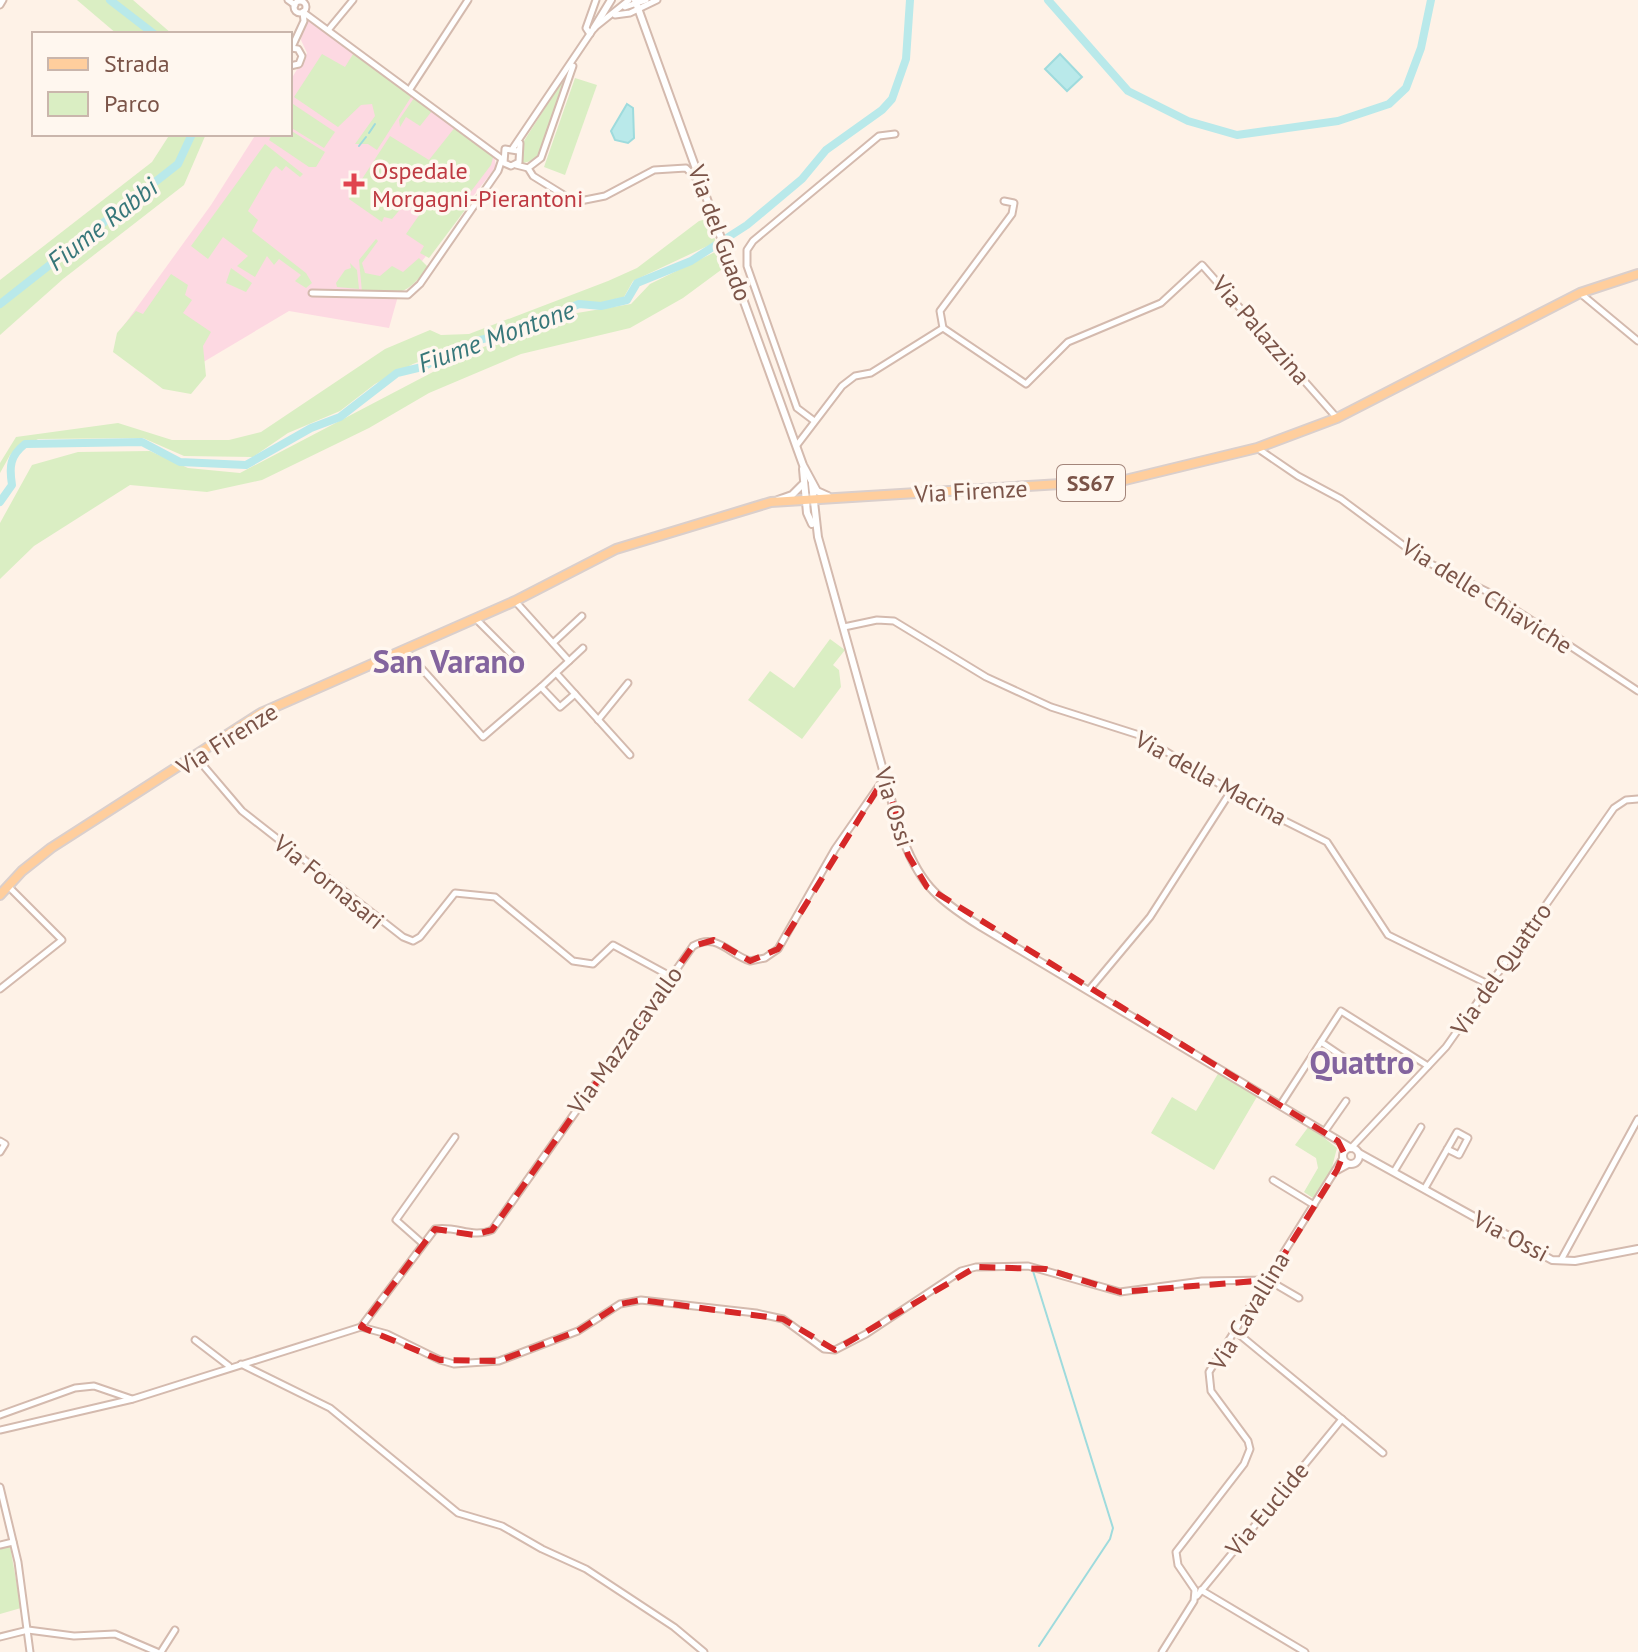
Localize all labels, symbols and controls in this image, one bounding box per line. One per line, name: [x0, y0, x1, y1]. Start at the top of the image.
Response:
legend: [32, 32, 292, 136]
text: Strada: [104, 48, 170, 79]
text: Parco: [104, 88, 160, 119]
place label: Ospedale Morgagni-Pierantoni: [372, 155, 583, 214]
street label: Via del Guado: [681, 160, 759, 305]
water label: Fiume Rabbi: [40, 170, 165, 278]
marker: Ospedale Morgagni-Pierantoni: [343, 173, 365, 195]
street label: Via Palazzina: [1204, 268, 1317, 391]
water label: Fiume Montone: [413, 292, 579, 380]
road number: SS67: [1057, 465, 1125, 501]
street label: Via Firenze: [913, 473, 1028, 509]
street label: Via delle Chiaviche: [1395, 531, 1578, 661]
district label: San Varano: [373, 640, 525, 682]
street label: Via Firenze: [170, 696, 283, 783]
street label: Via della Macina: [1129, 723, 1292, 833]
street label: Via Ossi: [867, 763, 921, 850]
street label: Via Fornasari: [267, 827, 391, 936]
street label: Via del Quattro: [1443, 896, 1558, 1042]
street label: Via Mazzacavallo: [560, 960, 689, 1121]
district label: Quattro: [1309, 1041, 1415, 1083]
street label: Via Ossi: [1467, 1203, 1554, 1269]
street label: Via Cavallina: [1201, 1246, 1296, 1377]
street label: Via Euclide: [1218, 1456, 1315, 1563]

